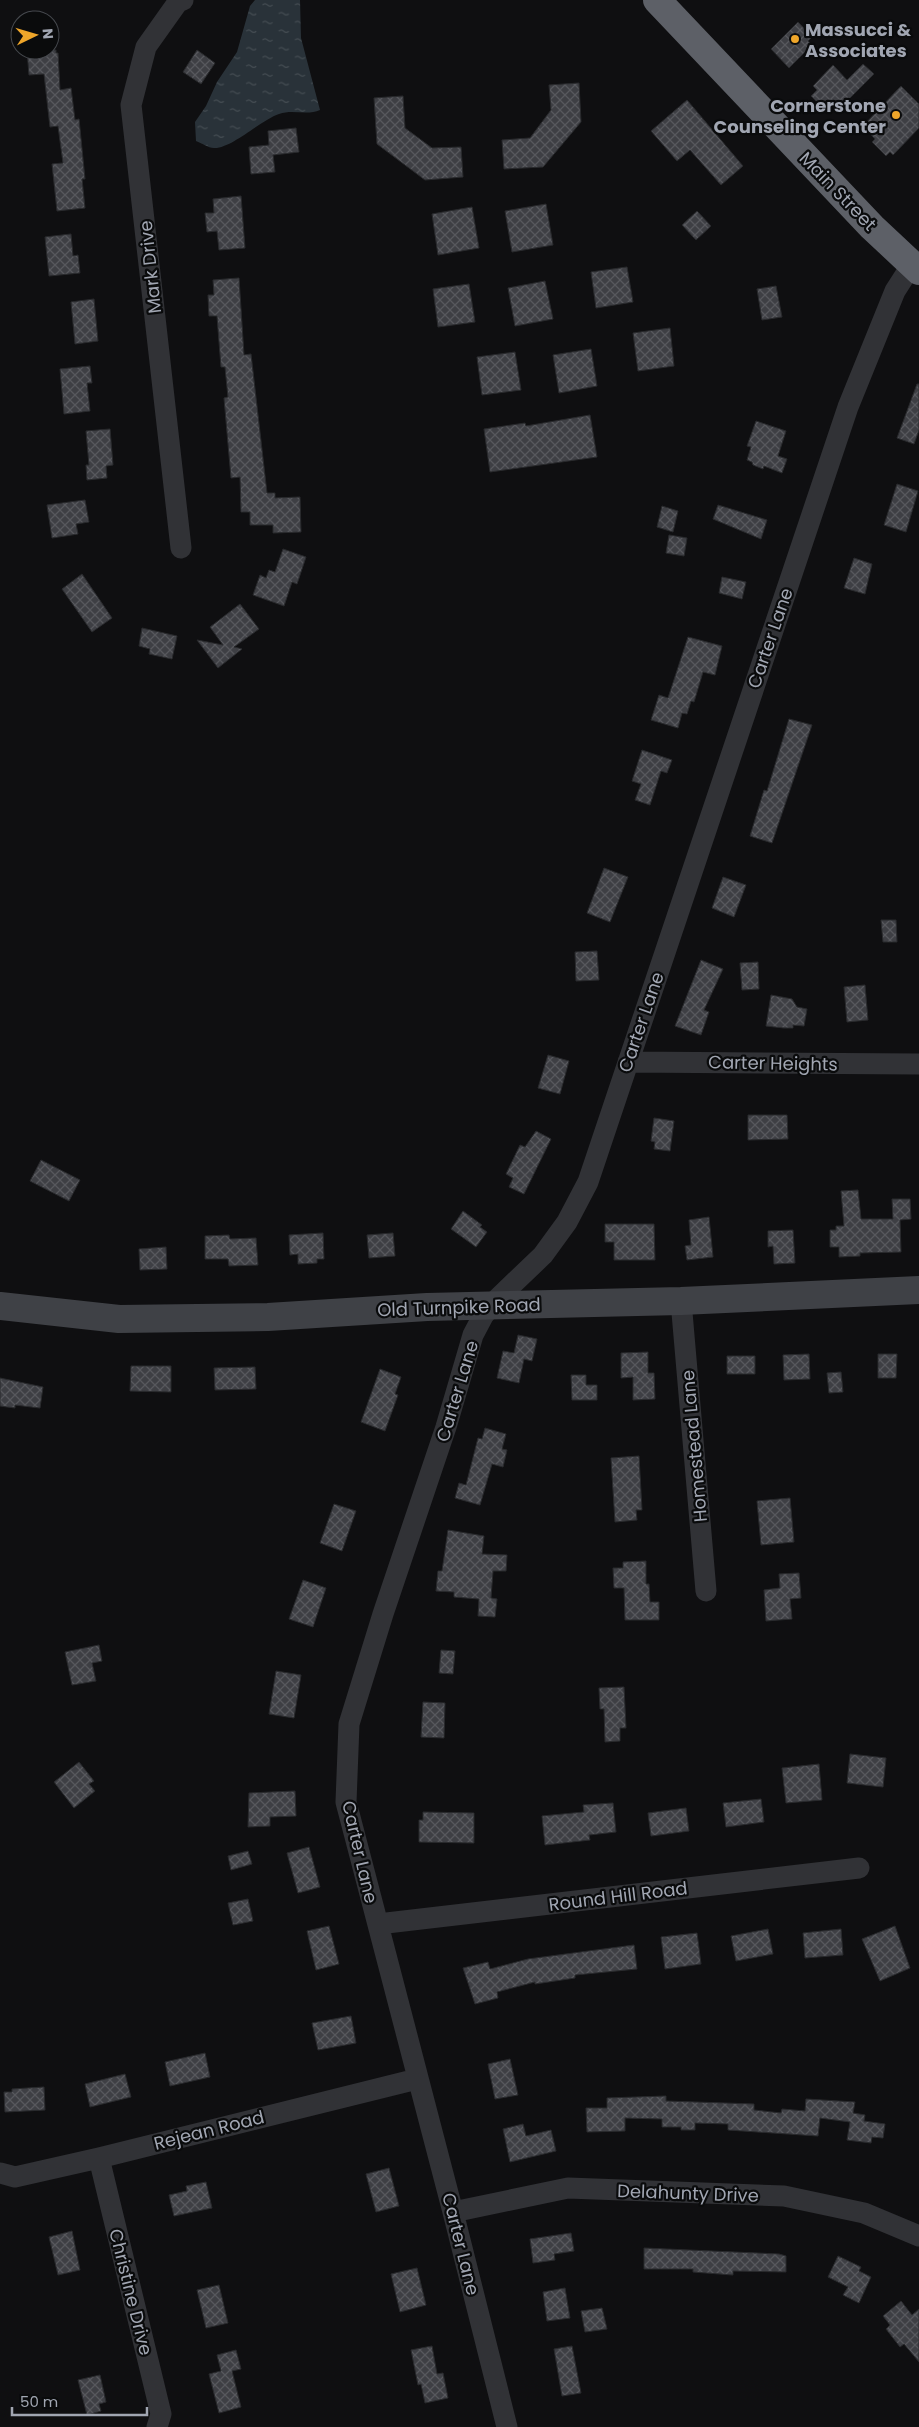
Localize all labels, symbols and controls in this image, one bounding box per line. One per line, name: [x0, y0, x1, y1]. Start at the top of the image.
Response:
north arrow: [10, 10, 60, 60]
place label: Massucci & Associates: [805, 17, 912, 63]
text: N: [38, 28, 58, 40]
marker: Massucci & Associates: [789, 33, 801, 45]
place label: Cornerstone Counseling Center: [714, 93, 886, 139]
marker: Cornerstone Counseling Center: [890, 109, 902, 121]
street label: Main Street: [794, 146, 882, 236]
street label: Mark Drive: [133, 219, 167, 315]
street label: Carter Lane: [741, 584, 799, 692]
street label: Carter Lane: [612, 968, 670, 1076]
street label: Carter Heights: [708, 1049, 838, 1077]
street label: Old Turnpike Road: [377, 1292, 541, 1322]
street label: Carter Lane: [430, 1337, 484, 1445]
street label: Homestead Lane: [675, 1369, 713, 1523]
street label: Carter Lane: [336, 1798, 384, 1906]
street label: Round Hill Road: [547, 1875, 689, 1917]
street label: Rejean Road: [151, 2104, 267, 2156]
street label: Delahunty Drive: [617, 2178, 759, 2208]
street label: Carter Lane: [436, 2190, 486, 2298]
street label: Christine Drive: [103, 2226, 159, 2358]
scale bar: [12, 2384, 148, 2416]
text: 50 m: [20, 2391, 58, 2412]

